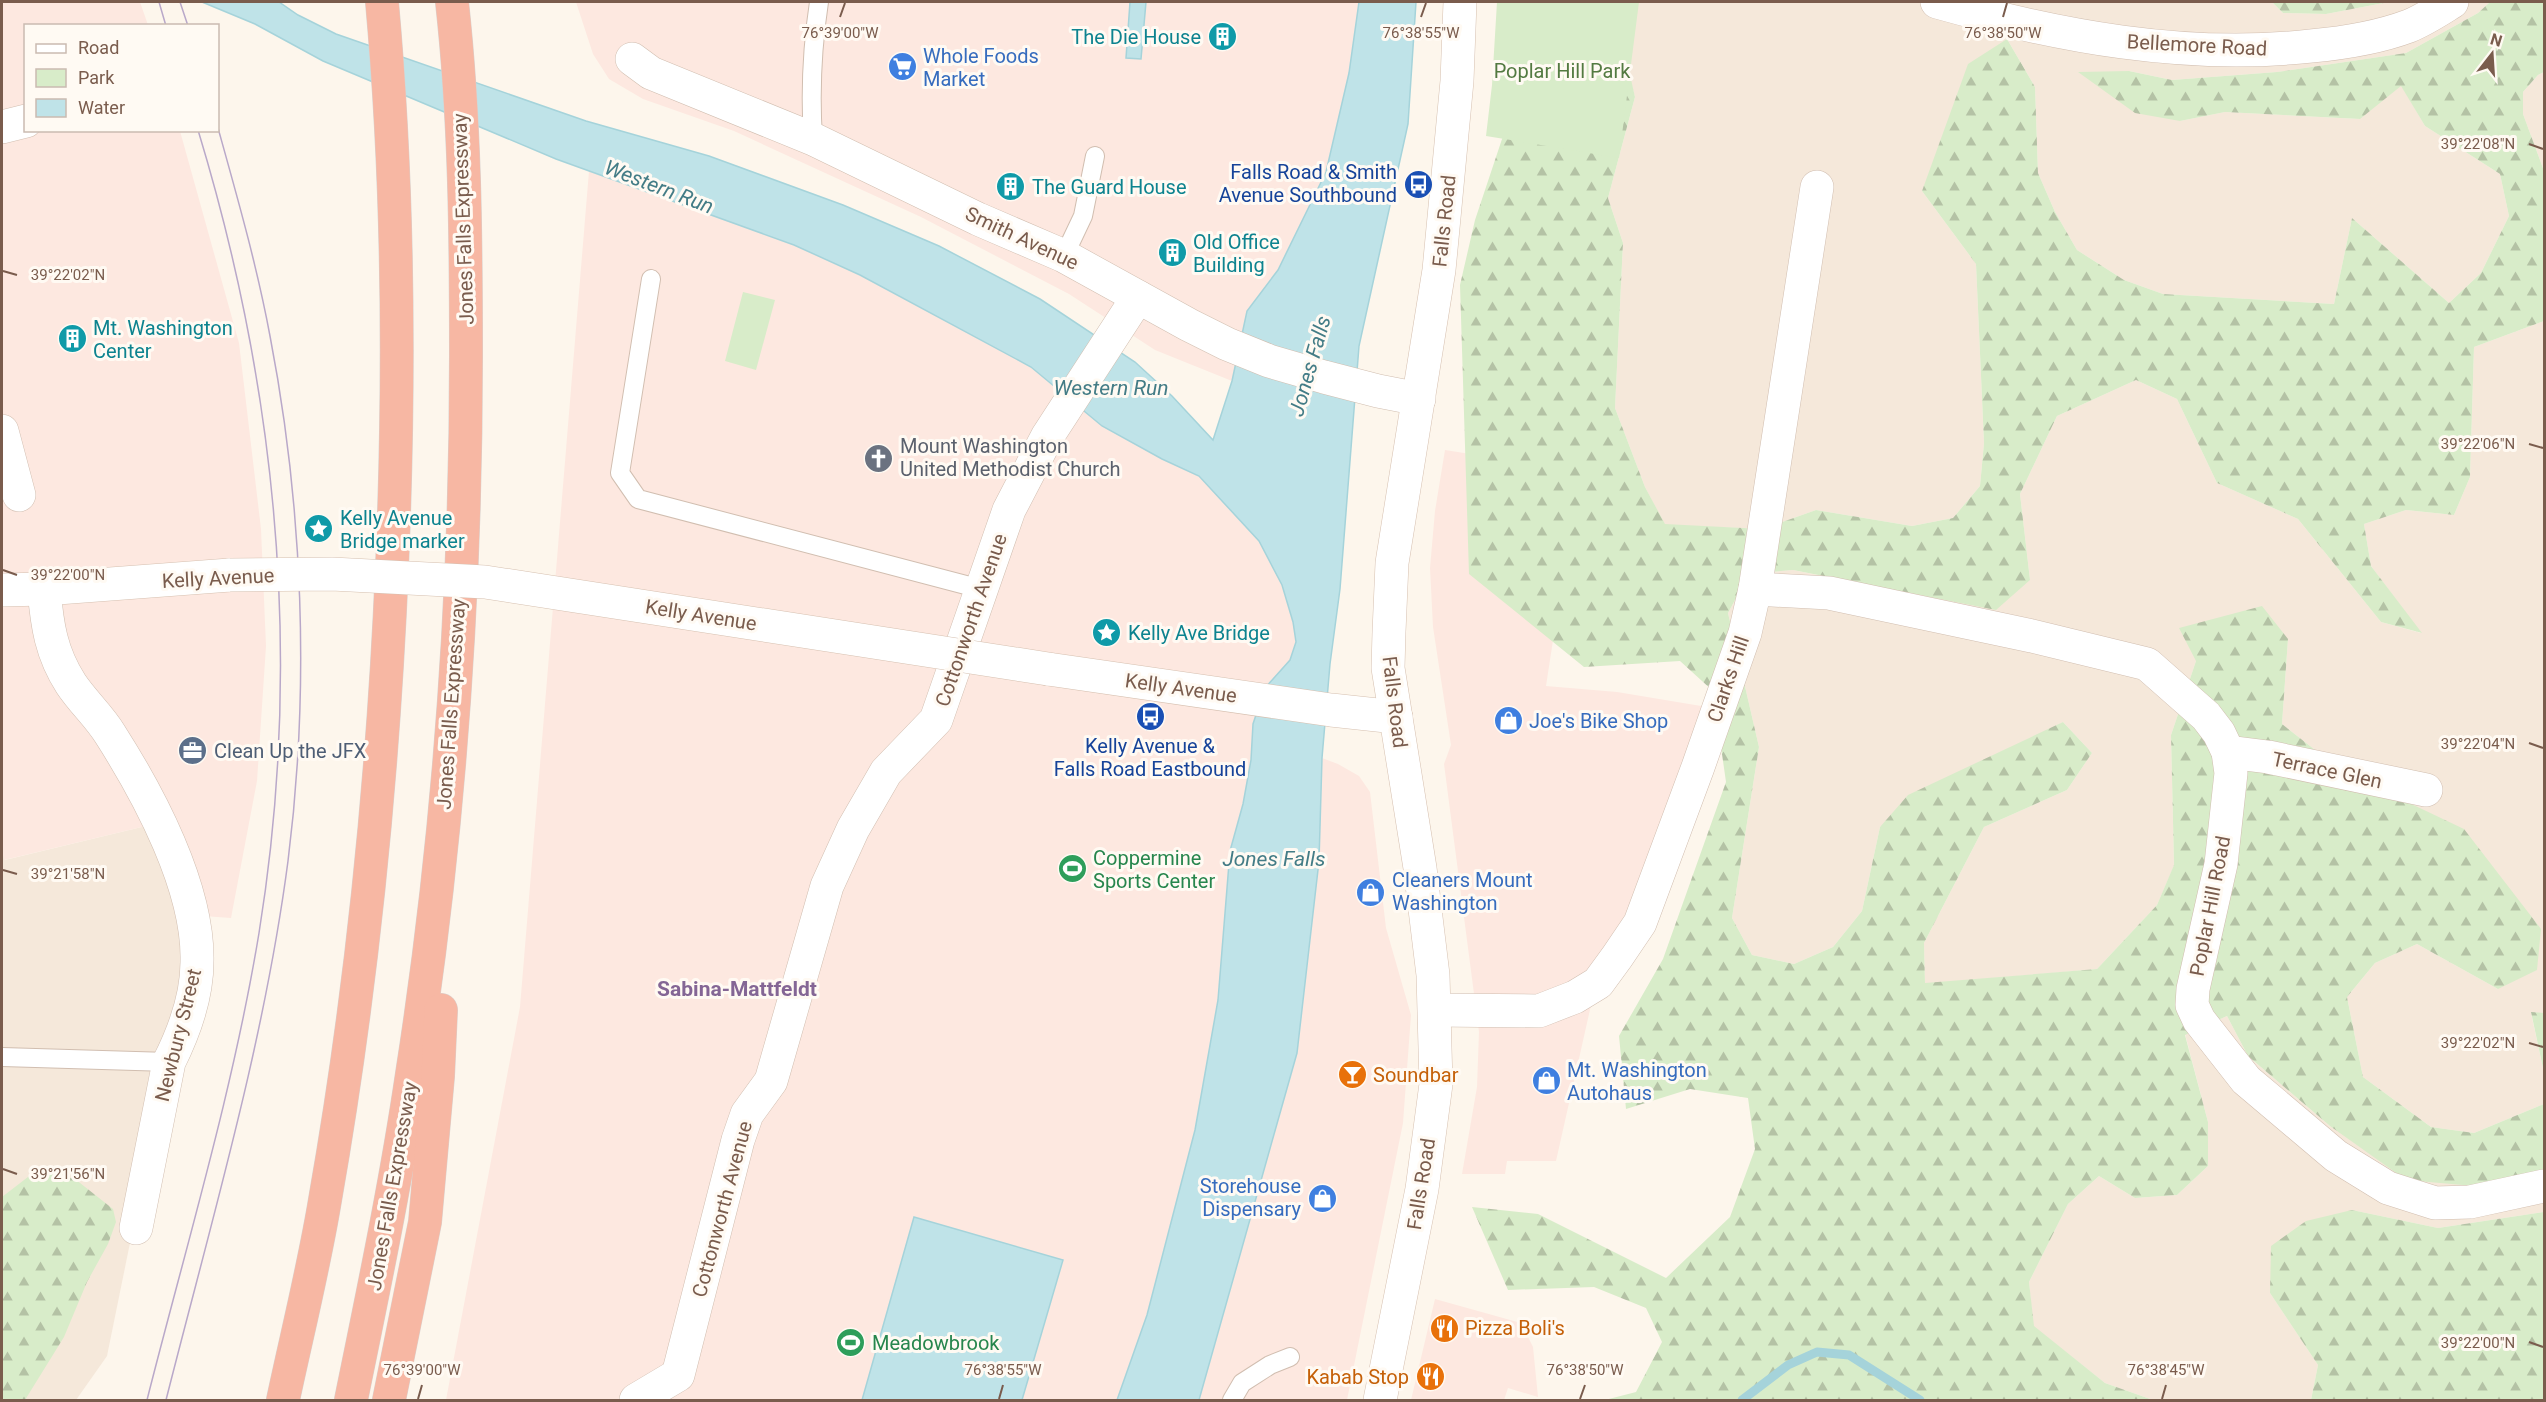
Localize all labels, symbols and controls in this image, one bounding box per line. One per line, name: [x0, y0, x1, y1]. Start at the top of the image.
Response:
building icon: The Die House: [1206, 21, 1238, 53]
legend: [24, 24, 219, 132]
text: 76°39'00"W: [802, 24, 878, 42]
text: 76°38'55"W: [1383, 24, 1459, 42]
text: 76°38'50"W: [1965, 24, 2041, 42]
north arrow: [2462, 24, 2522, 84]
place label: The Die House: [1071, 25, 1201, 49]
street label: Bellemore Road: [2126, 29, 2268, 61]
text: N: [2488, 29, 2504, 51]
text: Road: [78, 37, 119, 58]
place label: Whole Foods Market: [923, 44, 1039, 91]
supermarket icon: Whole Foods Market: [886, 51, 918, 83]
park label: Poplar Hill Park: [1494, 59, 1631, 83]
text: Park: [78, 67, 115, 88]
text: Water: [78, 97, 125, 118]
street label: Jones Falls Expressway: [447, 112, 479, 325]
text: 39°22'08"N: [2441, 135, 2515, 153]
water label: Western Run: [601, 155, 717, 219]
place label: Falls Road & Smith Avenue Southbound: [1219, 160, 1397, 207]
bus stop icon: Falls Road & Smith Avenue Southbound: [1402, 168, 1434, 200]
building icon: The Guard House: [995, 171, 1027, 203]
street label: Falls Road: [1427, 174, 1461, 268]
place label: The Guard House: [1032, 175, 1187, 199]
street label: Smith Avenue: [962, 201, 1082, 275]
place label: Old Office Building: [1193, 230, 1280, 277]
building icon: Old Office Building: [1156, 237, 1188, 269]
text: 39°22'02"N: [31, 266, 105, 284]
water label: Jones Falls: [1284, 313, 1336, 419]
place label: Mt. Washington Center: [93, 316, 233, 363]
building icon: Mt. Washington Center: [56, 323, 88, 355]
water label: Western Run: [1054, 376, 1168, 400]
place label: Mount Washington United Methodist Church: [900, 434, 1120, 481]
text: 39°22'06"N: [2441, 435, 2515, 453]
church icon: Mount Washington United Methodist Church: [863, 442, 895, 474]
place label: Kelly Avenue Bridge marker: [340, 506, 465, 553]
place icon: Kelly Avenue Bridge marker: [303, 513, 335, 545]
street label: Cottonworth Avenue: [930, 530, 1012, 710]
street label: Kelly Avenue: [161, 563, 275, 593]
text: 39°22'00"N: [31, 566, 105, 584]
street label: Kelly Avenue: [644, 594, 758, 636]
street label: Jones Falls Expressway: [432, 597, 470, 810]
place icon: Kelly Ave Bridge: [1091, 617, 1123, 649]
place label: Kelly Ave Bridge: [1128, 621, 1270, 645]
street label: Clarks Hill: [1702, 633, 1754, 725]
street label: Falls Road: [1377, 655, 1413, 749]
street label: Kelly Avenue: [1124, 668, 1238, 708]
bus stop icon: Kelly Avenue & Falls Road Eastbound: [1134, 700, 1166, 732]
shop icon: Joe's Bike Shop: [1492, 705, 1524, 737]
place label: Joe's Bike Shop: [1529, 709, 1668, 733]
place label: Kelly Avenue & Falls Road Eastbound: [1054, 734, 1246, 781]
office icon: Clean Up the JFX: [177, 735, 209, 767]
text: 39°22'04"N: [2441, 735, 2515, 753]
place label: Clean Up the JFX: [214, 739, 367, 763]
street label: Terrace Glen: [2270, 747, 2384, 793]
street label: Poplar Hill Road: [2185, 834, 2235, 978]
place label: Coppermine Sports Center: [1093, 846, 1215, 893]
water label: Jones Falls: [1223, 847, 1325, 871]
sports icon: Coppermine Sports Center: [1056, 853, 1088, 885]
text: 39°21'58"N: [31, 865, 105, 883]
place label: Cleaners Mount Washington: [1392, 868, 1533, 915]
shop icon: Cleaners Mount Washington: [1355, 876, 1387, 908]
street label: Newbury Street: [150, 966, 206, 1104]
district label: Sabina-Mattfeldt: [657, 977, 817, 1001]
text: 39°22'02"N: [2441, 1034, 2515, 1052]
place label: Mt. Washington Autohaus: [1567, 1058, 1707, 1105]
bar icon: Soundbar: [1336, 1059, 1368, 1091]
place label: Soundbar: [1373, 1063, 1459, 1087]
shop icon: Mt. Washington Autohaus: [1530, 1065, 1562, 1097]
street label: Jones Falls Expressway: [362, 1079, 422, 1292]
street label: Cottonworth Avenue: [687, 1118, 757, 1300]
street label: Falls Road: [1402, 1136, 1440, 1232]
text: 39°21'56"N: [31, 1165, 105, 1183]
place label: Storehouse Dispensary: [1200, 1174, 1302, 1221]
shop icon: Storehouse Dispensary: [1306, 1182, 1338, 1214]
restaurant icon: Pizza Boli's: [1428, 1312, 1460, 1344]
place label: Pizza Boli's: [1465, 1316, 1565, 1340]
sports icon: Meadowbrook: [835, 1327, 867, 1359]
place label: Meadowbrook: [872, 1331, 1000, 1355]
text: 39°22'00"N: [2441, 1334, 2515, 1352]
text: 76°39'00"W: [384, 1361, 460, 1379]
text: 76°38'55"W: [965, 1361, 1041, 1379]
restaurant icon: Kabab Stop: [1414, 1361, 1446, 1393]
text: 76°38'50"W: [1547, 1361, 1623, 1379]
text: 76°38'45"W: [2128, 1361, 2204, 1379]
place label: Kabab Stop: [1306, 1365, 1409, 1389]

